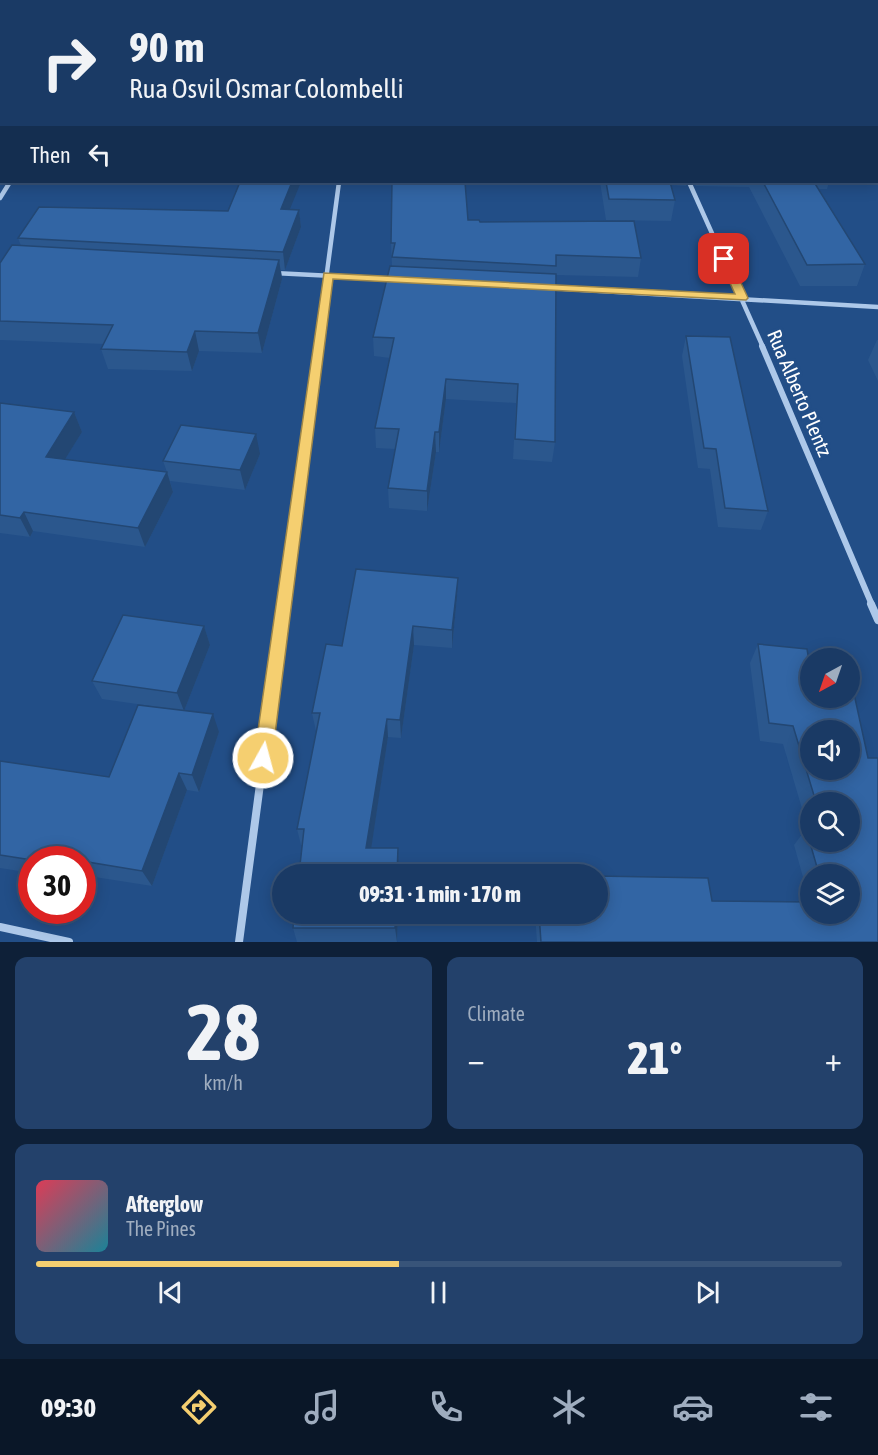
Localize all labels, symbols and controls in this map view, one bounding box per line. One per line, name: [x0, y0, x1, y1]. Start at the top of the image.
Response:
text: 90 m: [129, 23, 204, 71]
icon: right: [30, 24, 108, 102]
text: Rua Osvil Osmar Colombelli: [129, 73, 404, 104]
icon: left: [83, 138, 116, 171]
text: Then: [30, 142, 71, 168]
pin: [698, 233, 749, 284]
icon: arrive: [707, 242, 740, 275]
street label: Rua Alberto Plentz: [763, 326, 837, 460]
north arrow: [800, 648, 860, 708]
map controls: [800, 648, 860, 924]
button: sound: [800, 720, 860, 780]
position arrow: [231, 726, 295, 790]
button: search: [800, 792, 860, 852]
speed limit sign: 30: [18, 846, 96, 924]
button: layers: [800, 864, 860, 924]
text: 09:31 · 1 min · 170 m: [359, 881, 521, 907]
text: 28: [187, 987, 260, 1077]
text: Climate: [468, 1002, 525, 1025]
text: 21°: [627, 1032, 682, 1084]
text: −: [468, 1040, 485, 1078]
text: +: [825, 1040, 842, 1078]
text: km/h: [203, 1071, 243, 1094]
text: Afterglow: [126, 1191, 203, 1217]
text: The Pines: [126, 1217, 196, 1240]
icon: previous: [154, 1276, 187, 1309]
icon: pause: [422, 1276, 455, 1309]
icon: next: [691, 1276, 724, 1309]
icon: directions: [178, 1386, 220, 1428]
icon: music: [301, 1386, 343, 1428]
icon: phone: [425, 1386, 467, 1428]
icon: climate: [548, 1386, 590, 1428]
icon: car: [672, 1386, 714, 1428]
icon: filters: [795, 1386, 837, 1428]
text: 09:30: [41, 1392, 96, 1423]

